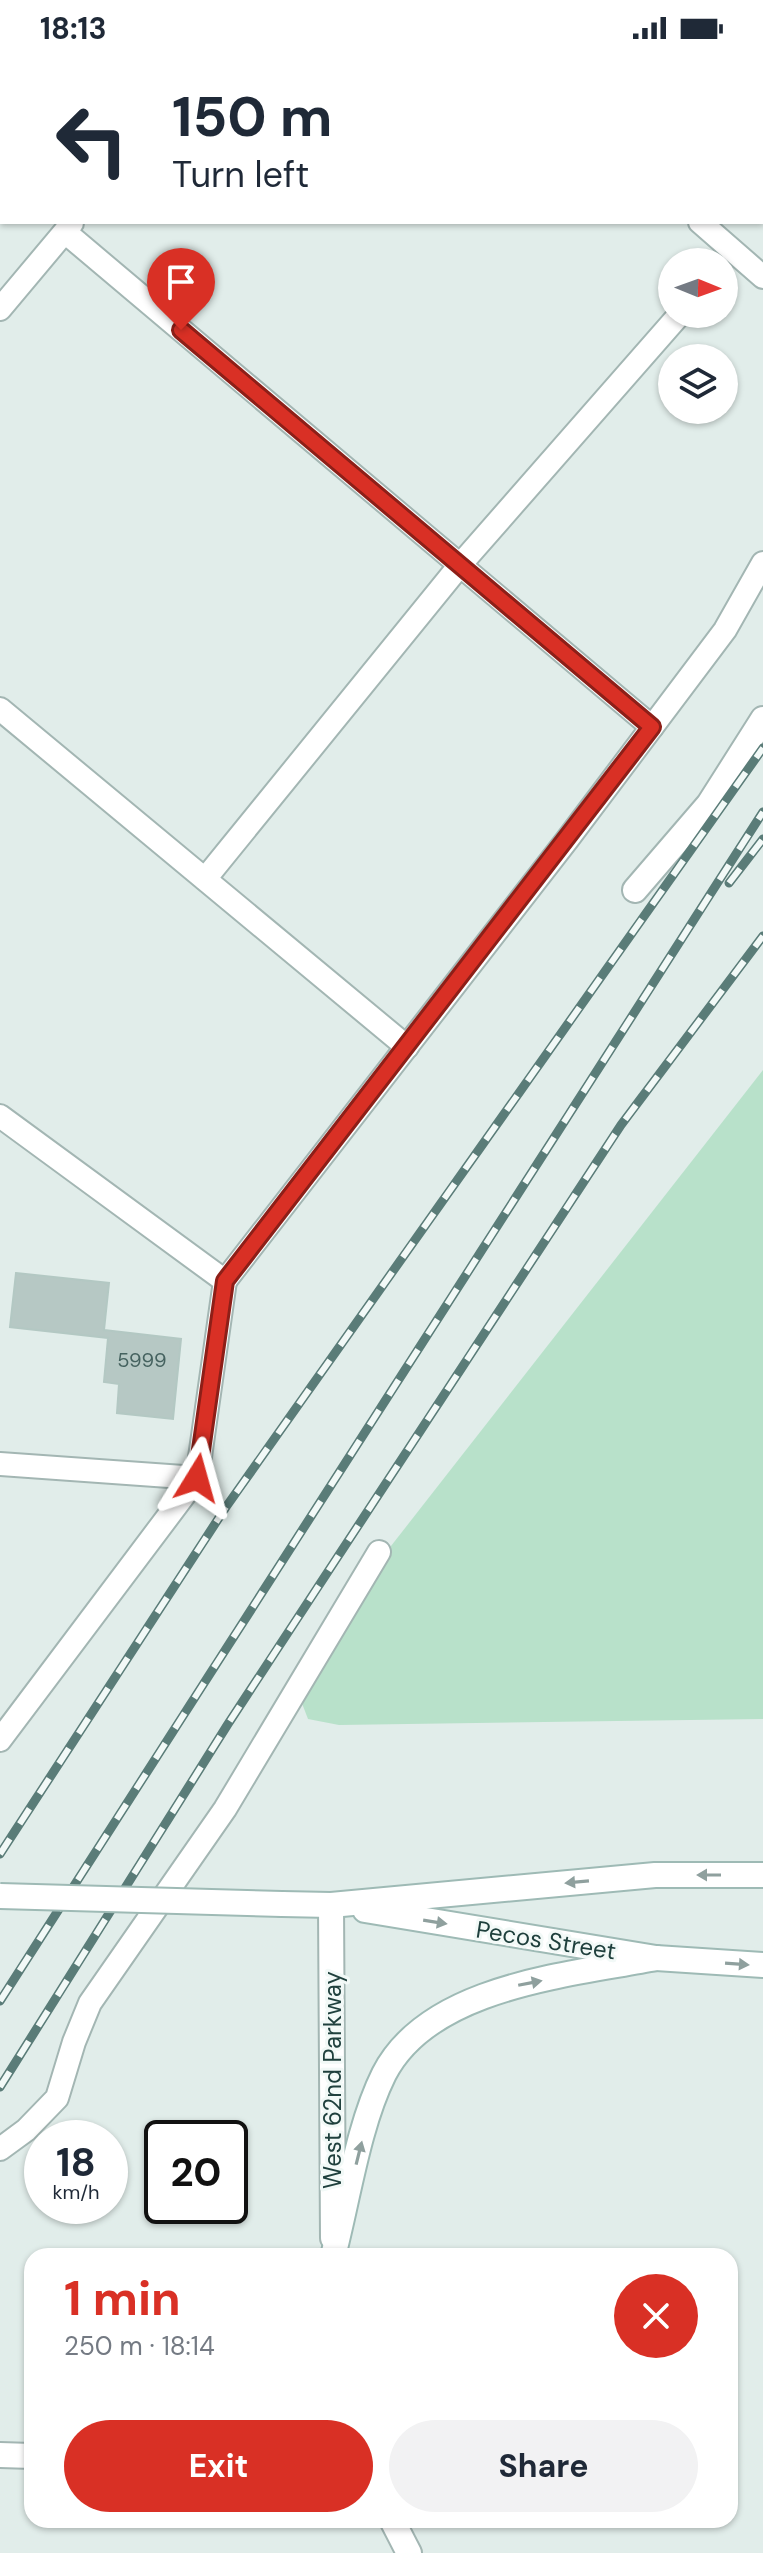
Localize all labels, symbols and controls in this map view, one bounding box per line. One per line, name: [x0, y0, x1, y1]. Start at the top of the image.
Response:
text: 18:13: [40, 9, 107, 48]
text: 150 m: [172, 80, 333, 153]
icon: left: [40, 88, 144, 192]
text: Turn left: [172, 151, 309, 198]
pin: [147, 248, 215, 330]
north arrow: [658, 248, 738, 328]
map controls: [658, 248, 738, 424]
icon: arrive: [159, 260, 203, 304]
button: layers: [658, 344, 738, 424]
house number: 5999: [117, 1347, 167, 1373]
position arrow: [155, 1436, 239, 1520]
one-way arrow: [696, 1869, 721, 1881]
one-way arrow: [564, 1876, 589, 1889]
street label: Pecos Street: [474, 1914, 618, 1966]
one-way arrow: [423, 1916, 448, 1929]
one-way arrow: [725, 1958, 750, 1971]
street label: West 62nd Parkway: [317, 1971, 348, 2189]
one-way arrow: [517, 1976, 542, 1989]
speed limit sign: 20: [144, 2120, 248, 2224]
text: 18: [56, 2136, 96, 2188]
one-way arrow: [354, 2141, 366, 2166]
text: km/h: [52, 2179, 100, 2205]
text: 1 min: [64, 2267, 181, 2330]
button: close: [614, 2274, 698, 2358]
text: 250 m · 18:14: [64, 2329, 215, 2363]
button: Exit: [64, 2420, 373, 2512]
button: Share: [389, 2420, 698, 2512]

